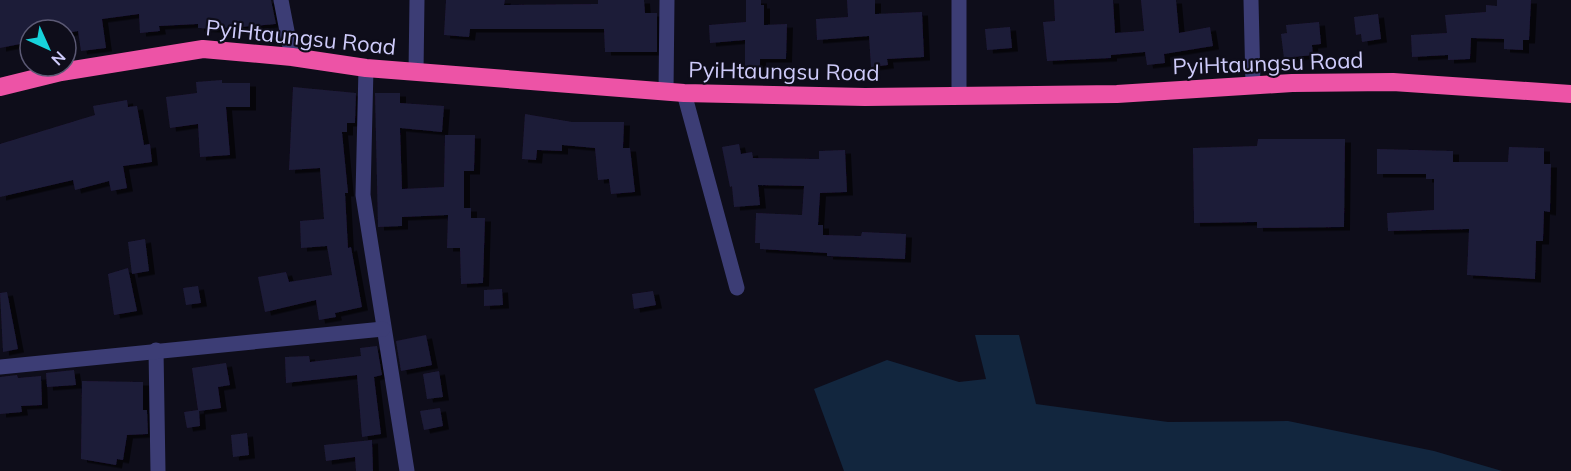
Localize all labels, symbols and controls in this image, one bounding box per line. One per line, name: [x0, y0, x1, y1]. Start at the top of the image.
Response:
street label: PyiHtaungsu Road: [204, 13, 398, 61]
north arrow: [18, 18, 78, 78]
street label: PyiHtaungsu Road: [1172, 46, 1364, 80]
text: N: [47, 47, 70, 70]
street label: PyiHtaungsu Road: [688, 55, 880, 87]

